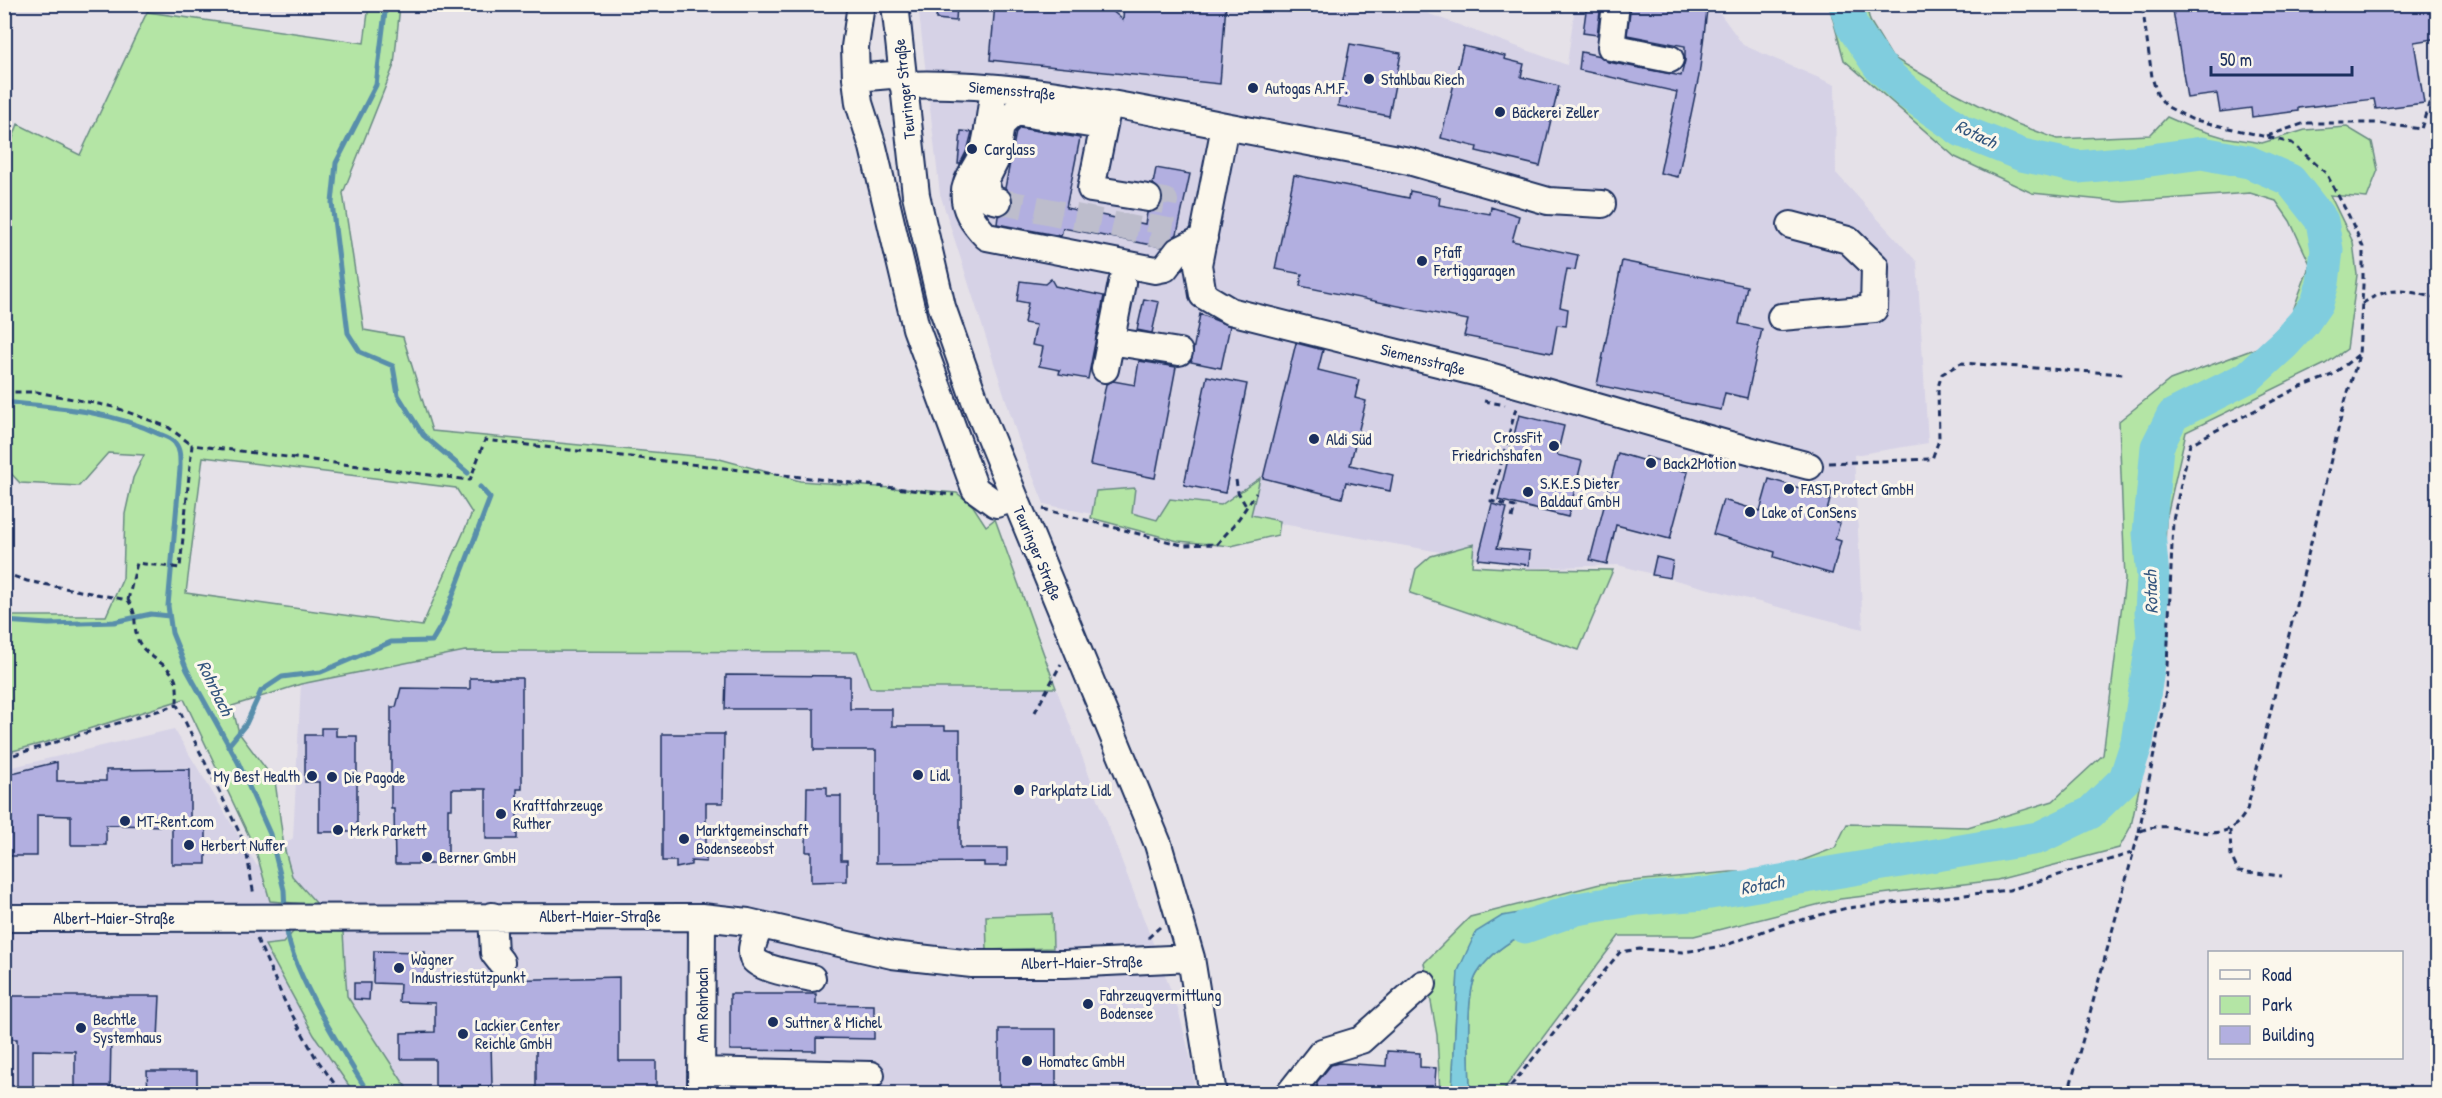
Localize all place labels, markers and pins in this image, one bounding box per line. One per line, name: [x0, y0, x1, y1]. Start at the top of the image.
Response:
place label: Stahlbau Riech: [1381, 68, 1464, 90]
marker: Stahlbau Riech: [1362, 72, 1376, 86]
place label: Autogas A.M.F.: [1265, 77, 1348, 99]
marker: Autogas A.M.F.: [1246, 81, 1260, 95]
place label: Bäckerei Zeller: [1512, 101, 1599, 123]
marker: Bäckerei Zeller: [1493, 105, 1507, 119]
place label: Carglass: [984, 138, 1035, 160]
marker: Carglass: [965, 142, 979, 156]
place label: Pfaff Fertiggaragen: [1433, 241, 1515, 281]
marker: Pfaff Fertiggaragen: [1415, 254, 1429, 268]
place label: CrossFit Friedrichshafen: [1451, 426, 1542, 466]
place label: Aldi Süd: [1326, 428, 1372, 450]
marker: Aldi Süd: [1307, 432, 1321, 446]
marker: CrossFit Friedrichshafen: [1547, 439, 1561, 453]
place label: Back2Motion: [1663, 452, 1736, 474]
marker: Back2Motion: [1644, 456, 1658, 470]
place label: S.K.E.S Dieter Baldauf GmbH: [1540, 472, 1620, 512]
place label: FAST Protect GmbH: [1800, 478, 1914, 500]
marker: FAST Protect GmbH: [1782, 482, 1796, 496]
marker: S.K.E.S Dieter Baldauf GmbH: [1521, 485, 1535, 499]
place label: Lake of ConSens: [1762, 501, 1856, 523]
marker: Lake of ConSens: [1743, 505, 1757, 519]
place label: Lidl: [930, 764, 951, 786]
place label: My Best Health: [214, 765, 300, 787]
place label: Die Pagode: [344, 766, 406, 788]
marker: Lidl: [911, 768, 925, 782]
marker: My Best Health: [305, 769, 319, 783]
marker: Die Pagode: [325, 770, 339, 784]
place label: Parkplatz Lidl: [1031, 779, 1112, 801]
marker: Parkplatz Lidl: [1012, 783, 1026, 797]
place label: Kraftfahrzeuge Ruther: [513, 794, 604, 834]
marker: Kraftfahrzeuge Ruther: [494, 807, 508, 821]
place label: MT-Rent.com: [137, 810, 214, 832]
marker: MT-Rent.com: [118, 814, 132, 828]
place label: Merk Parkett: [350, 819, 427, 841]
place label: Marktgemeinschaft Bodenseeobst: [696, 819, 809, 859]
marker: Merk Parkett: [331, 823, 345, 837]
marker: Marktgemeinschaft Bodenseeobst: [677, 832, 691, 846]
place label: Herbert Nuffer: [201, 834, 285, 856]
marker: Herbert Nuffer: [182, 838, 196, 852]
place label: Berner GmbH: [439, 846, 516, 868]
marker: Berner GmbH: [420, 850, 434, 864]
place label: Wagner Industriestützpunkt: [411, 948, 526, 988]
marker: Wagner Industriestützpunkt: [392, 961, 406, 975]
place label: Fahrzeugvermittlung Bodensee: [1099, 984, 1221, 1024]
marker: Fahrzeugvermittlung Bodensee: [1081, 997, 1095, 1011]
place label: Bechtle Systemhaus: [93, 1008, 162, 1048]
place label: Suttner & Michel: [785, 1011, 883, 1033]
place label: Lackier Center Reichle GmbH: [475, 1014, 560, 1054]
marker: Suttner & Michel: [766, 1015, 780, 1029]
marker: Bechtle Systemhaus: [74, 1021, 88, 1035]
marker: Lackier Center Reichle GmbH: [456, 1027, 470, 1041]
place label: Homatec GmbH: [1039, 1050, 1125, 1072]
marker: Homatec GmbH: [1020, 1054, 1034, 1068]

